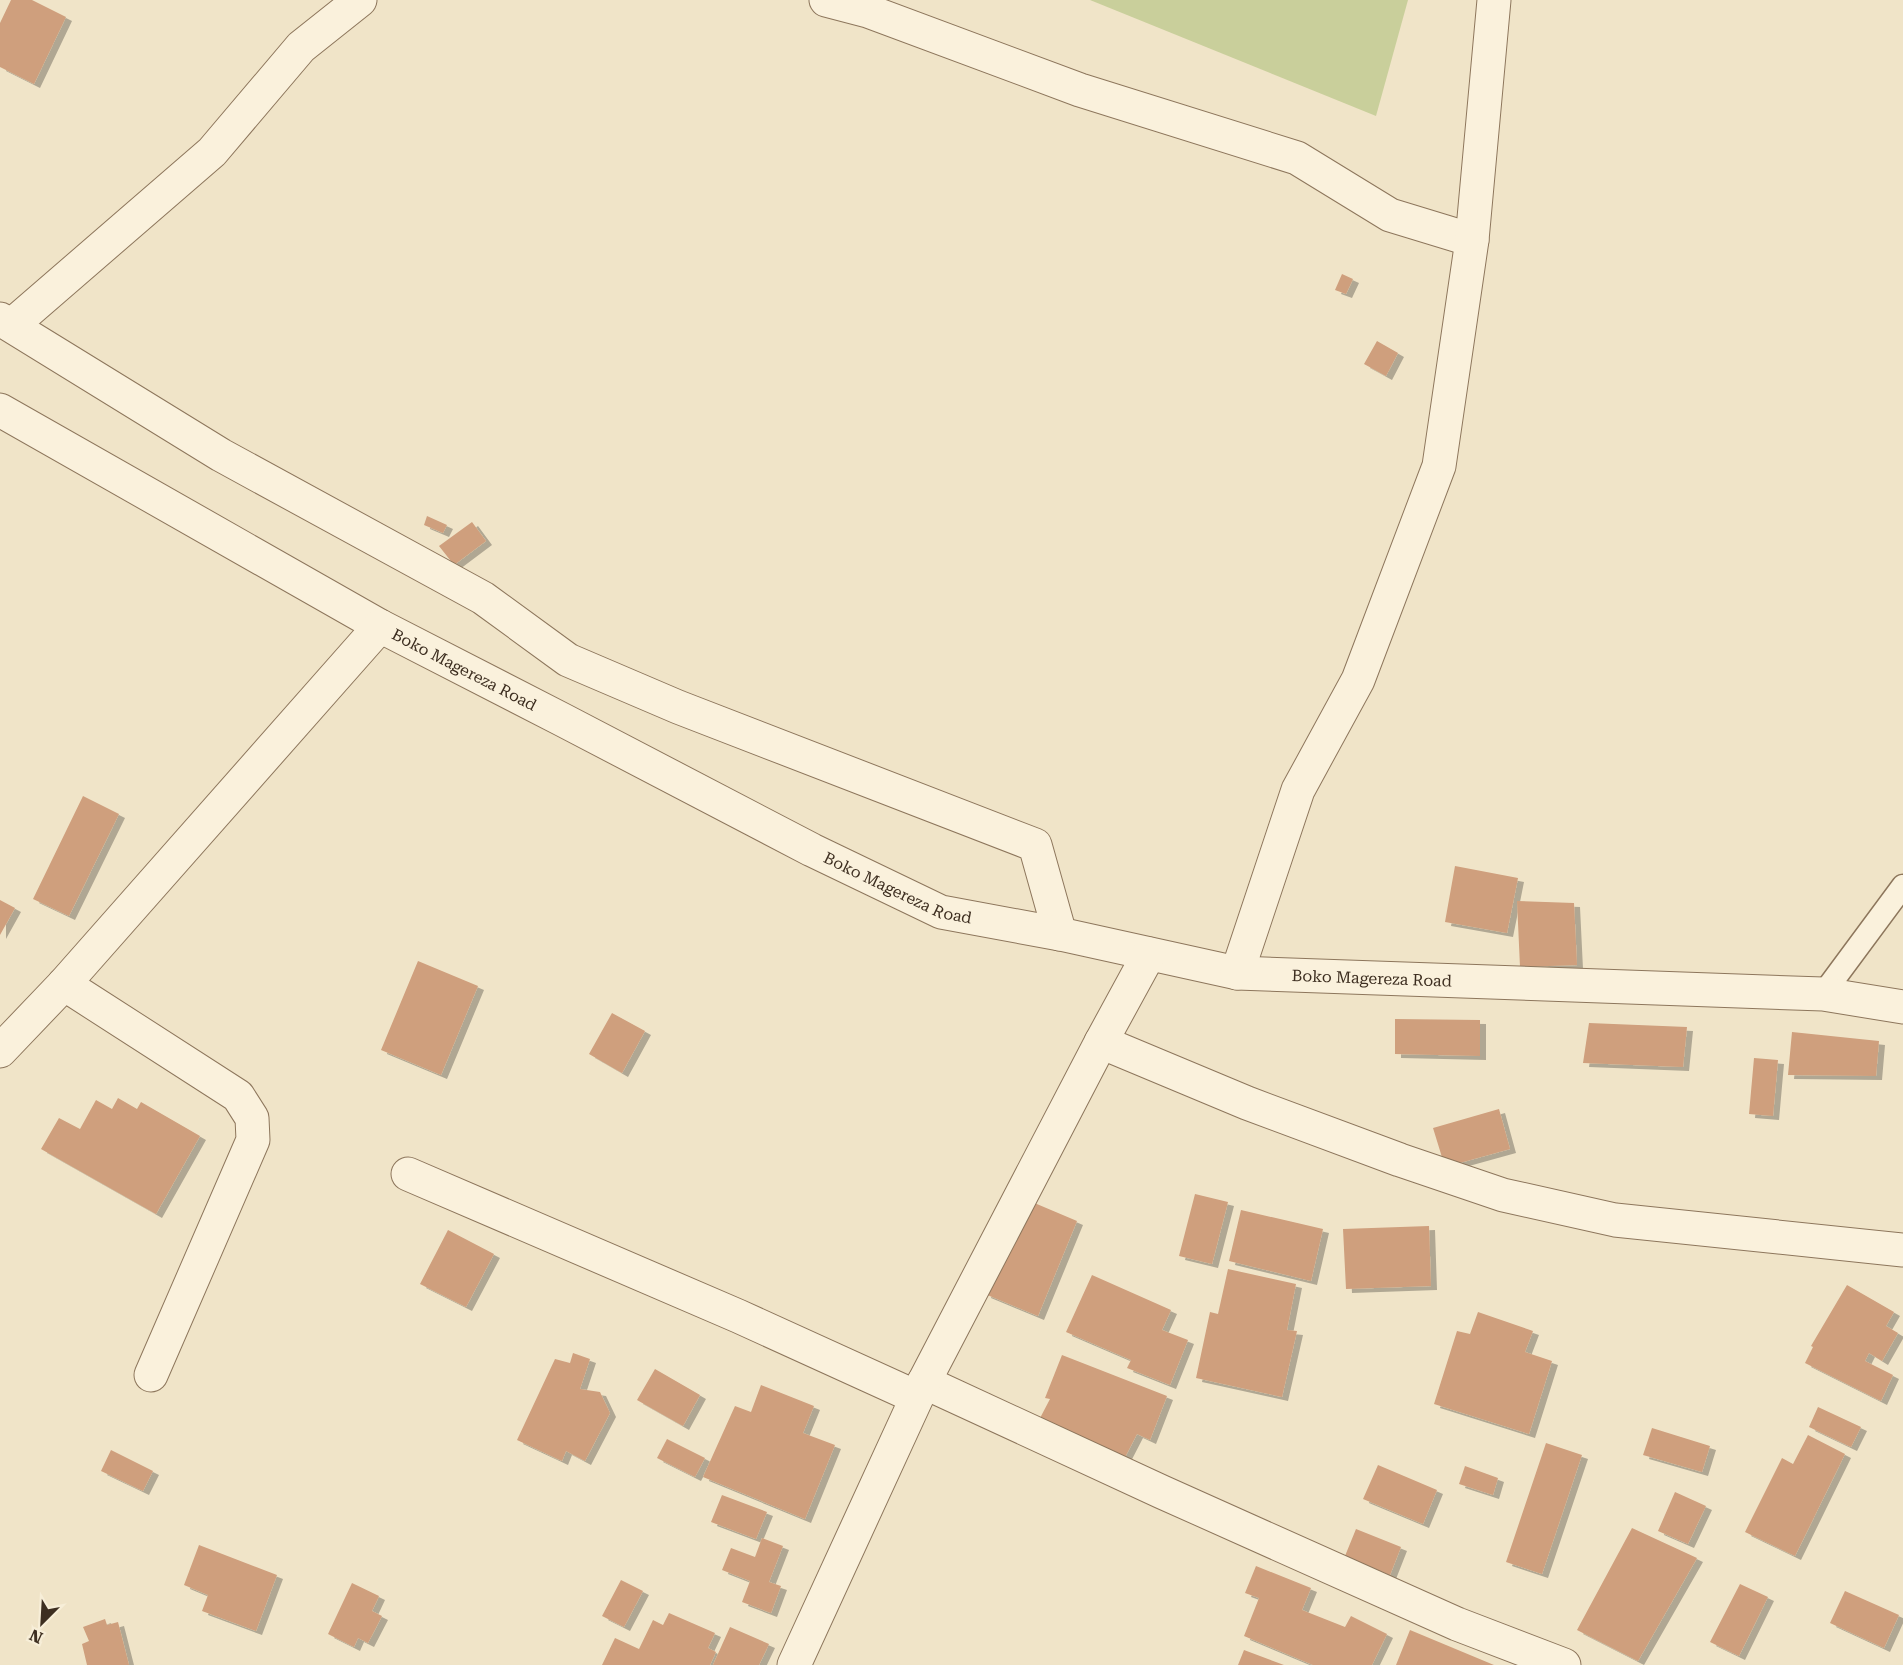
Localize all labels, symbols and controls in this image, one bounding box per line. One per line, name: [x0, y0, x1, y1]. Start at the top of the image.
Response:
street label: Boko Magereza Road: [389, 625, 540, 715]
street label: Boko Magereza Road: [820, 848, 973, 928]
street label: Boko Magereza Road: [1291, 966, 1452, 991]
north arrow: [12, 1593, 72, 1653]
text: N: [27, 1625, 46, 1647]

